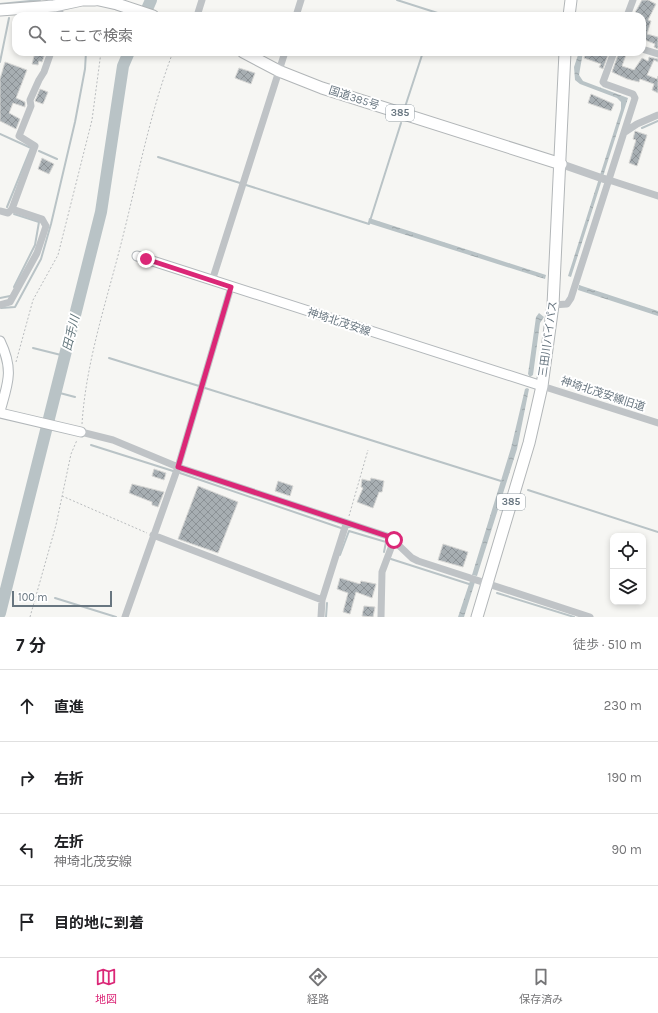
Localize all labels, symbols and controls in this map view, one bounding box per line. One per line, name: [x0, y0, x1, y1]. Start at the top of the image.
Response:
search box: [12, 12, 646, 56]
icon: search: [26, 23, 48, 45]
text: ここで検索: [58, 27, 133, 45]
street label: 国道385号: [327, 84, 381, 112]
road number: 385: [386, 105, 414, 121]
route end: [137, 250, 155, 268]
street label: 三田川バイパス: [536, 300, 560, 378]
street label: 神埼北茂安線: [306, 306, 372, 338]
water label: 田手川: [60, 312, 83, 352]
street label: 神埼北茂安線旧道: [559, 374, 647, 414]
road number: 385: [497, 494, 525, 510]
route start: [385, 531, 403, 549]
map controls: [610, 533, 646, 605]
button: locate: [610, 533, 646, 569]
button: layers: [610, 569, 646, 605]
scale bar: [12, 589, 112, 608]
text: 100 m: [18, 591, 48, 604]
text: 7 分: [16, 635, 46, 655]
text: 徒歩 · 510 m: [573, 637, 642, 652]
icon: ahead: [16, 695, 38, 717]
text: 直進: [54, 698, 84, 716]
text: 230 m: [604, 698, 642, 713]
icon: right: [16, 767, 38, 789]
text: 右折: [54, 770, 84, 788]
text: 190 m: [607, 770, 642, 785]
text: 左折: [54, 833, 84, 851]
icon: left: [16, 839, 38, 861]
text: 90 m: [611, 842, 642, 857]
text: 神埼北茂安線: [54, 854, 132, 869]
icon: arrive: [16, 911, 38, 933]
text: 目的地に到着: [54, 914, 144, 932]
tab: 地図: [95, 966, 117, 1006]
tab: 経路: [307, 966, 329, 1006]
tab: 保存済み: [519, 966, 563, 1006]

